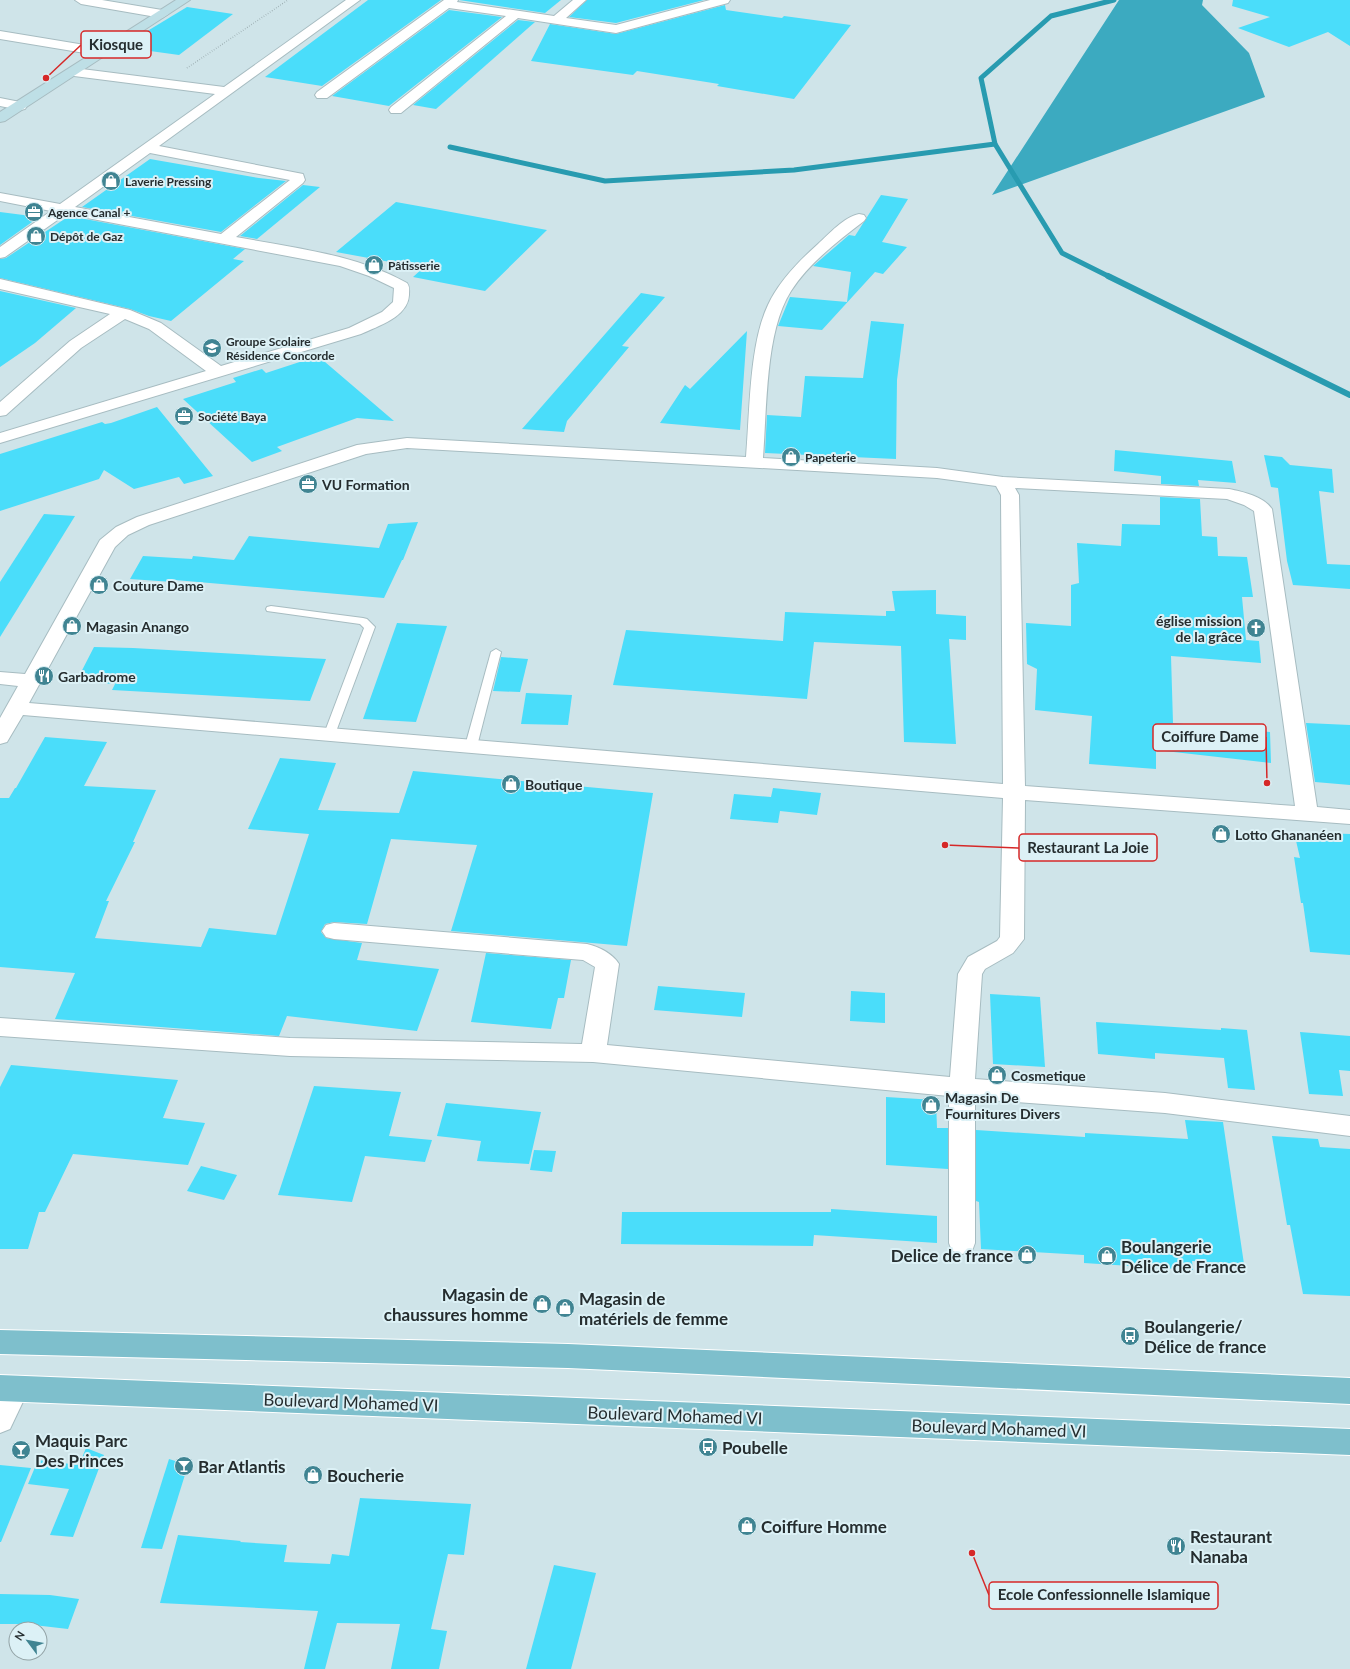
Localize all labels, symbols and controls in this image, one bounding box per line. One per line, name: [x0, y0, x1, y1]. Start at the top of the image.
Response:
callout: Kiosque: [81, 31, 151, 58]
text: Kiosque: [89, 35, 143, 53]
shop icon: Laverie Pressing: [100, 170, 122, 192]
place label: Laverie Pressing: [125, 174, 212, 189]
office icon: Agence Canal +: [23, 201, 45, 223]
place label: Agence Canal +: [47, 205, 131, 220]
shop icon: Dépôt de Gaz: [25, 225, 47, 247]
place label: Dépôt de Gaz: [50, 229, 123, 244]
shop icon: Pâtisserie: [363, 254, 385, 276]
place label: Pâtisserie: [388, 258, 440, 273]
place label: Groupe Scolaire Résidence Concorde: [226, 334, 335, 363]
school or university icon: Groupe Scolaire Résidence Concorde: [201, 337, 223, 359]
office icon: Société Baya: [173, 405, 195, 427]
place label: Société Baya: [198, 409, 266, 424]
shop icon: Papeterie: [780, 446, 802, 468]
place label: Papeterie: [805, 450, 857, 465]
office icon: VU Formation: [297, 473, 319, 495]
place label: VU Formation: [321, 476, 410, 493]
shop icon: Couture Dame: [88, 574, 110, 596]
place label: Couture Dame: [113, 577, 204, 594]
place label: église mission de la grâce: [1156, 612, 1243, 645]
shop icon: Magasin Anango: [61, 615, 83, 637]
church icon: église mission de la grâce: [1245, 617, 1267, 639]
place label: Magasin Anango: [86, 618, 189, 635]
restaurant icon: Garbadrome: [33, 665, 55, 687]
place label: Garbadrome: [58, 668, 136, 685]
callout: Coiffure Dame: [1153, 724, 1266, 751]
text: Coiffure Dame: [1161, 727, 1259, 745]
shop icon: Boutique: [500, 773, 522, 795]
place label: Boutique: [525, 776, 583, 793]
shop icon: Lotto Ghananéen: [1210, 823, 1232, 845]
place label: Lotto Ghananéen: [1235, 826, 1342, 843]
callout: Restaurant La Joie: [1019, 834, 1157, 861]
text: Restaurant La Joie: [1027, 838, 1149, 856]
shop icon: Cosmetique: [986, 1064, 1008, 1086]
place label: Cosmetique: [1011, 1067, 1086, 1084]
place label: Magasin De Fournitures Divers: [945, 1089, 1060, 1122]
shop icon: Magasin De Fournitures Divers: [920, 1094, 942, 1116]
place label: Boulangerie Délice de France: [1121, 1236, 1246, 1277]
shop icon: Delice de france: [1016, 1244, 1038, 1266]
place label: Delice de france: [891, 1245, 1013, 1266]
shop icon: Boulangerie Délice de France: [1096, 1245, 1118, 1267]
place label: Magasin de chaussures homme: [384, 1284, 528, 1325]
place label: Magasin de matériels de femme: [579, 1288, 728, 1329]
shop icon: Magasin de chaussures homme: [531, 1293, 553, 1315]
shop icon: Magasin de matériels de femme: [554, 1297, 576, 1319]
place label: Boulangerie/ Délice de france: [1144, 1316, 1266, 1357]
bus stop icon: Boulangerie/ Délice de france: [1119, 1325, 1141, 1347]
street label: Boulevard Mohamed VI: [263, 1388, 439, 1416]
street label: Boulevard Mohamed VI: [587, 1401, 763, 1429]
street label: Boulevard Mohamed VI: [911, 1414, 1087, 1442]
place label: Maquis Parc Des Princes: [35, 1430, 128, 1471]
bus stop icon: Poubelle: [697, 1436, 719, 1458]
place label: Poubelle: [722, 1437, 788, 1458]
bar icon: Maquis Parc Des Princes: [10, 1439, 32, 1461]
bar icon: Bar Atlantis: [173, 1455, 195, 1477]
place label: Bar Atlantis: [198, 1456, 286, 1477]
shop icon: Boucherie: [302, 1464, 324, 1486]
place label: Boucherie: [327, 1465, 404, 1486]
shop icon: Coiffure Homme: [736, 1515, 758, 1537]
place label: Coiffure Homme: [761, 1516, 887, 1537]
place label: Restaurant Nanaba: [1190, 1526, 1273, 1567]
restaurant icon: Restaurant Nanaba: [1165, 1535, 1187, 1557]
callout: Ecole Confessionnelle Islamique: [989, 1582, 1218, 1609]
text: Ecole Confessionnelle Islamique: [998, 1585, 1210, 1603]
north arrow: [8, 1621, 48, 1661]
text: N: [11, 1628, 27, 1642]

